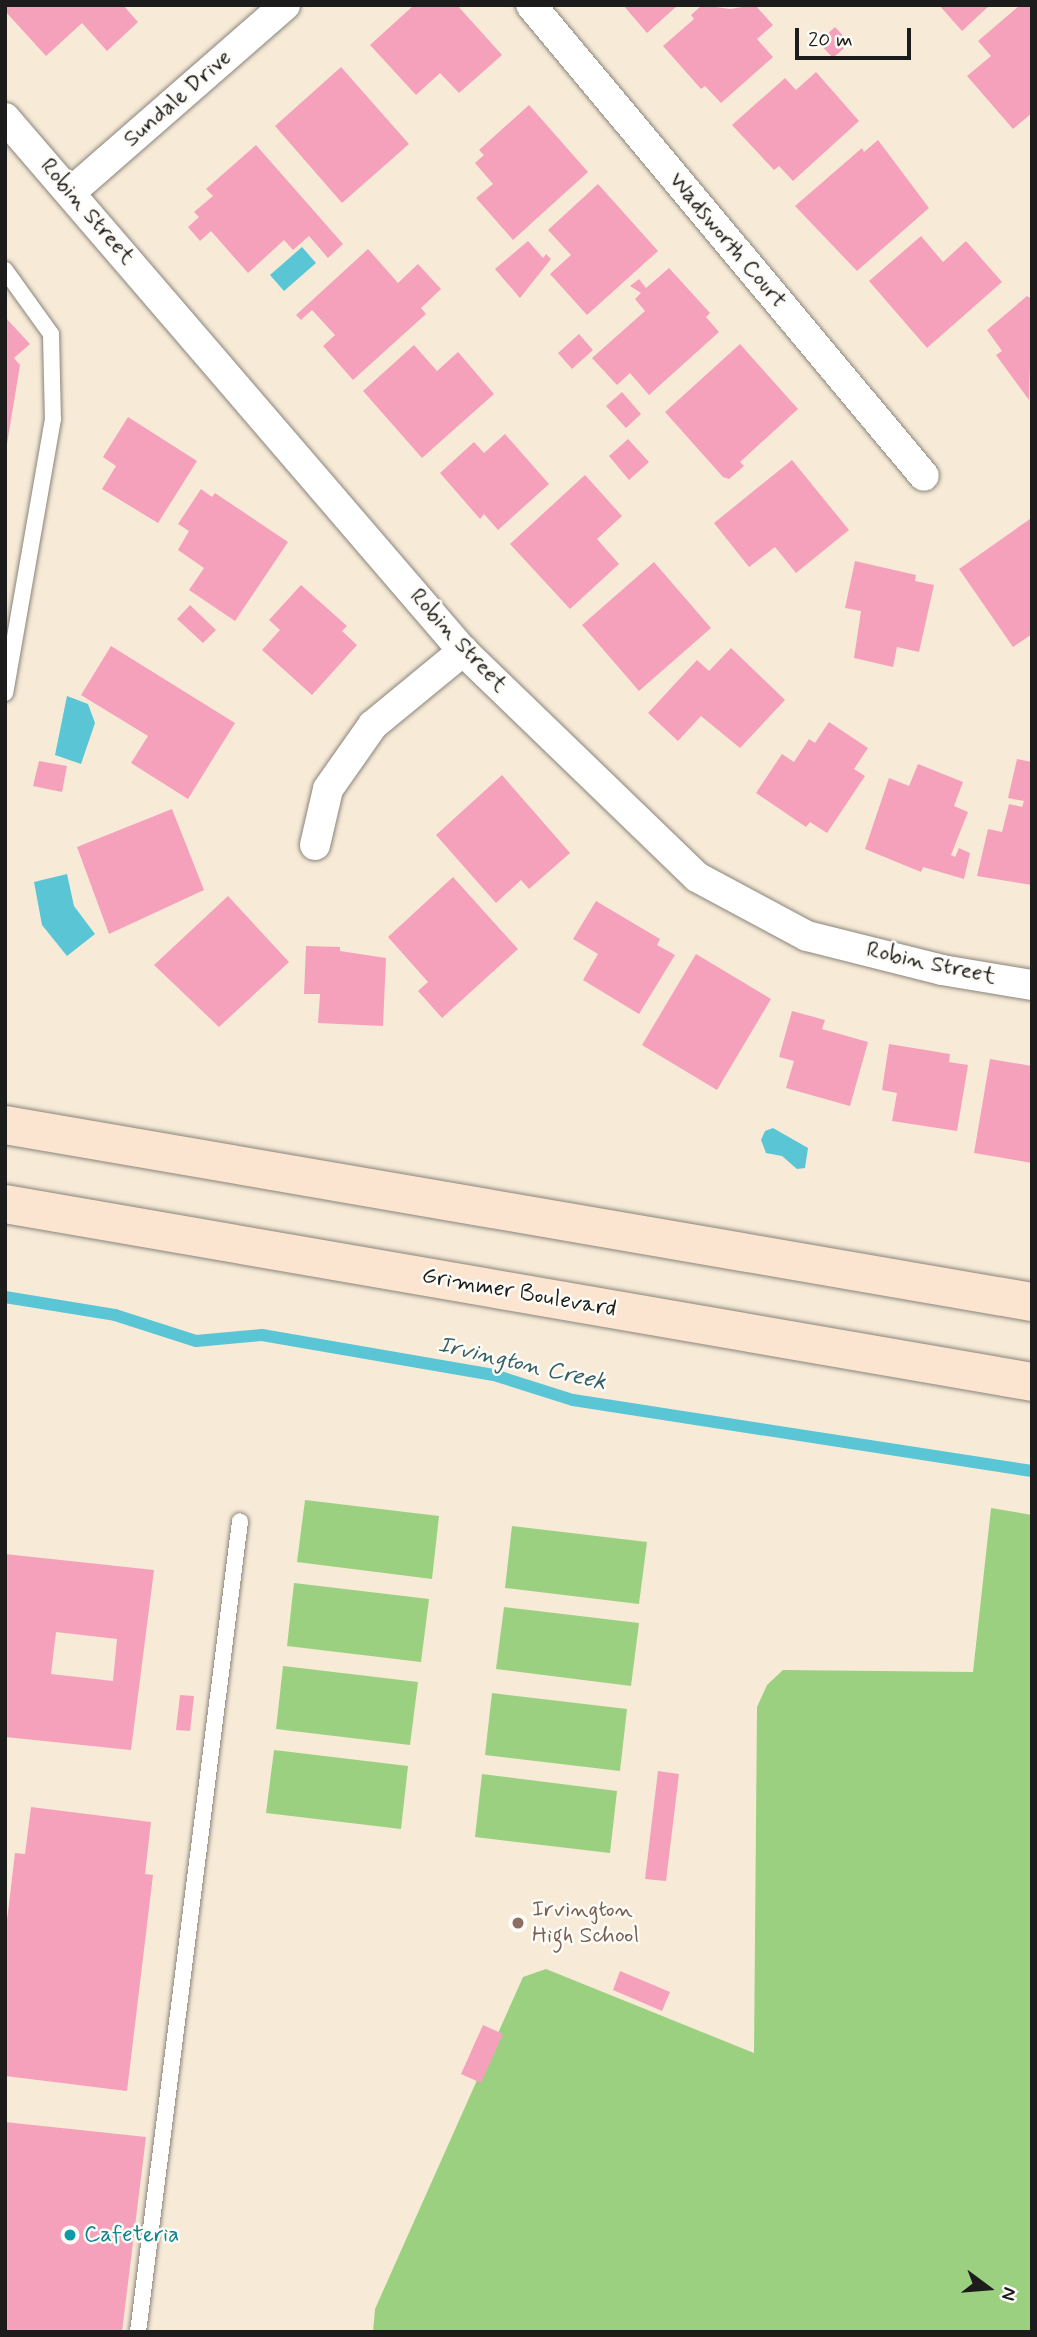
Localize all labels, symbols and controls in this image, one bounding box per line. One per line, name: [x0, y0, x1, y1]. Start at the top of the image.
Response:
scale bar: [799, 14, 914, 58]
text: 20 m: [808, 26, 853, 54]
street label: Sundale Drive: [119, 45, 237, 153]
street label: Robin Street: [33, 153, 141, 271]
street label: Wadsworth Court: [662, 167, 792, 315]
street label: Robin Street: [403, 583, 513, 699]
street label: Robin Street: [864, 937, 998, 991]
street label: Grimmer Boulevard: [423, 1263, 615, 1323]
water label: Irvington Creek: [435, 1331, 609, 1397]
place label: Irvington High School: [532, 1896, 639, 1950]
marker: Irvington High School: [510, 1915, 526, 1931]
place label: Cafeteria: [84, 2221, 179, 2249]
marker: Cafeteria: [62, 2227, 78, 2243]
north arrow: [953, 2253, 1023, 2323]
text: N: [995, 2284, 1022, 2303]

